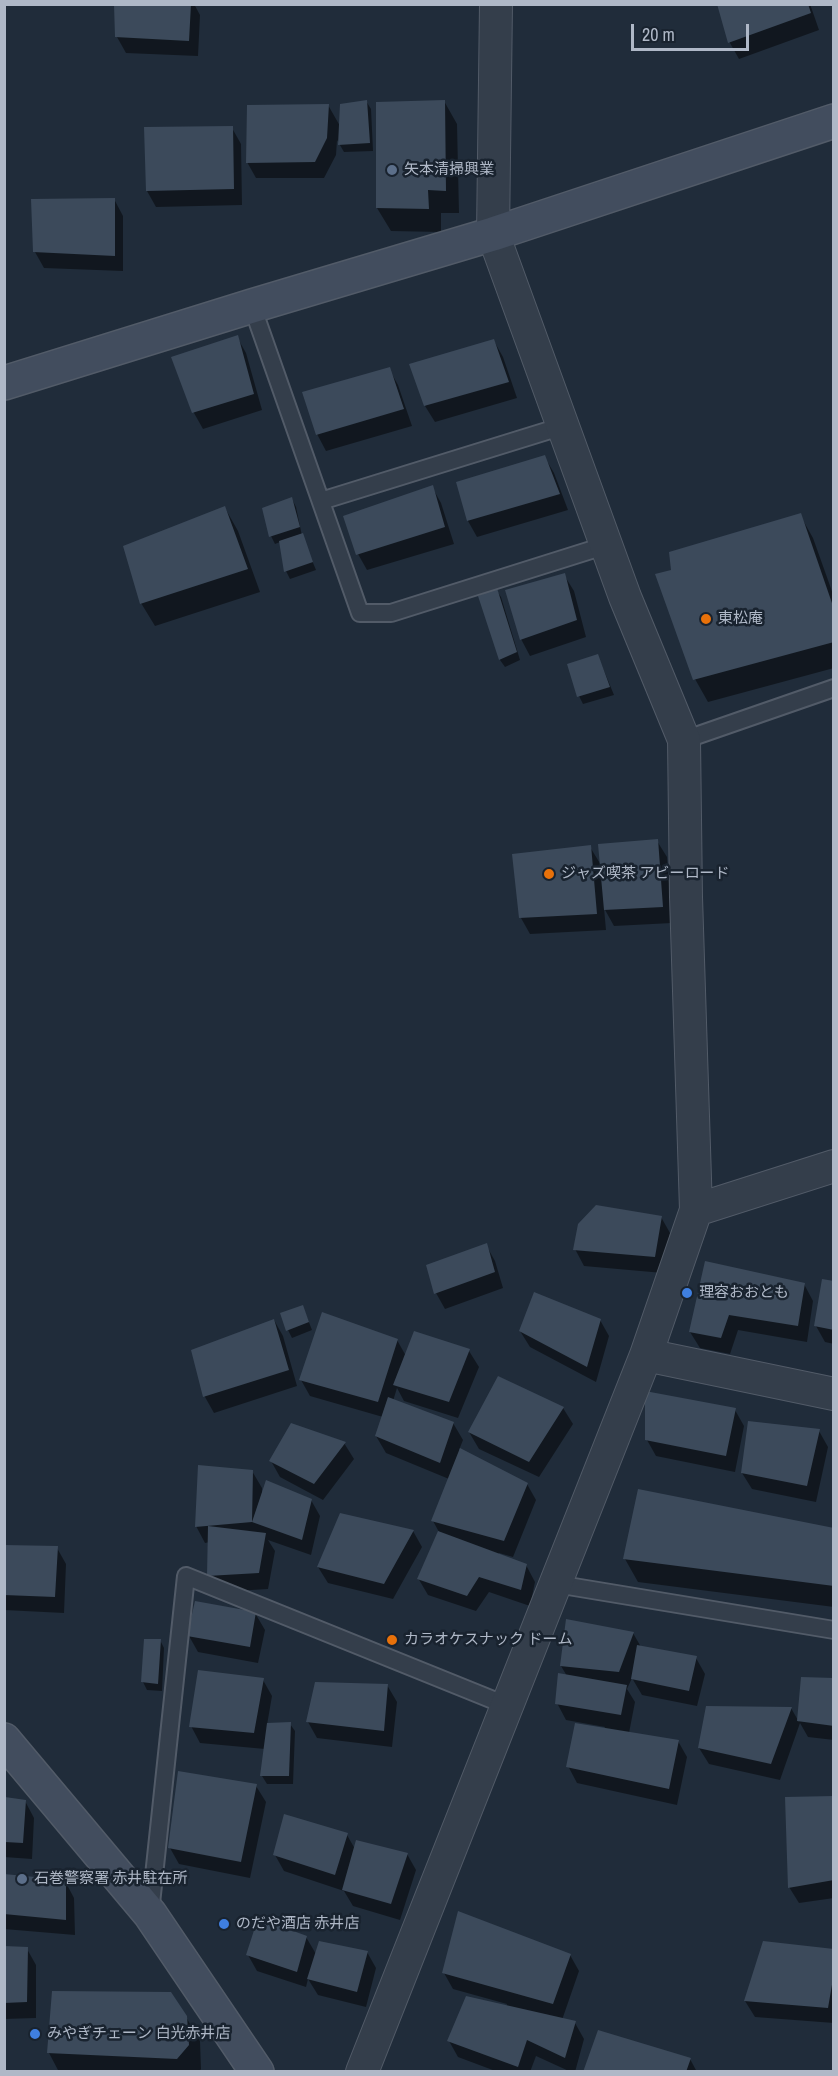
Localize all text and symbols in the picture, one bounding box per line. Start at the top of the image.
scale bar [634,12,752,50]
text: 20 m [642,22,675,47]
place label: 矢本清掃興業 [404,161,494,179]
marker: 矢本清掃興業 [385,163,399,177]
place label: 東松庵 [718,610,763,628]
marker: 東松庵 [699,612,713,626]
place label: ジャズ喫茶 アビーロード [561,865,729,883]
marker: ジャズ喫茶 アビーロード [542,867,556,881]
place label: 理容おおとも [699,1284,789,1302]
marker: 理容おおとも [680,1286,694,1300]
place label: カラオケスナック ドーム [404,1631,572,1649]
marker: カラオケスナック ドーム [385,1633,399,1647]
place label: 石巻警察署 赤井駐在所 [34,1870,187,1888]
marker: 石巻警察署 赤井駐在所 [15,1872,29,1886]
place label: のだや酒店 赤井店 [236,1915,359,1933]
marker: のだや酒店 赤井店 [217,1917,231,1931]
place label: みやぎチェーン 白光赤井店 [47,2025,230,2043]
marker: みやぎチェーン 白光赤井店 [28,2027,42,2041]

